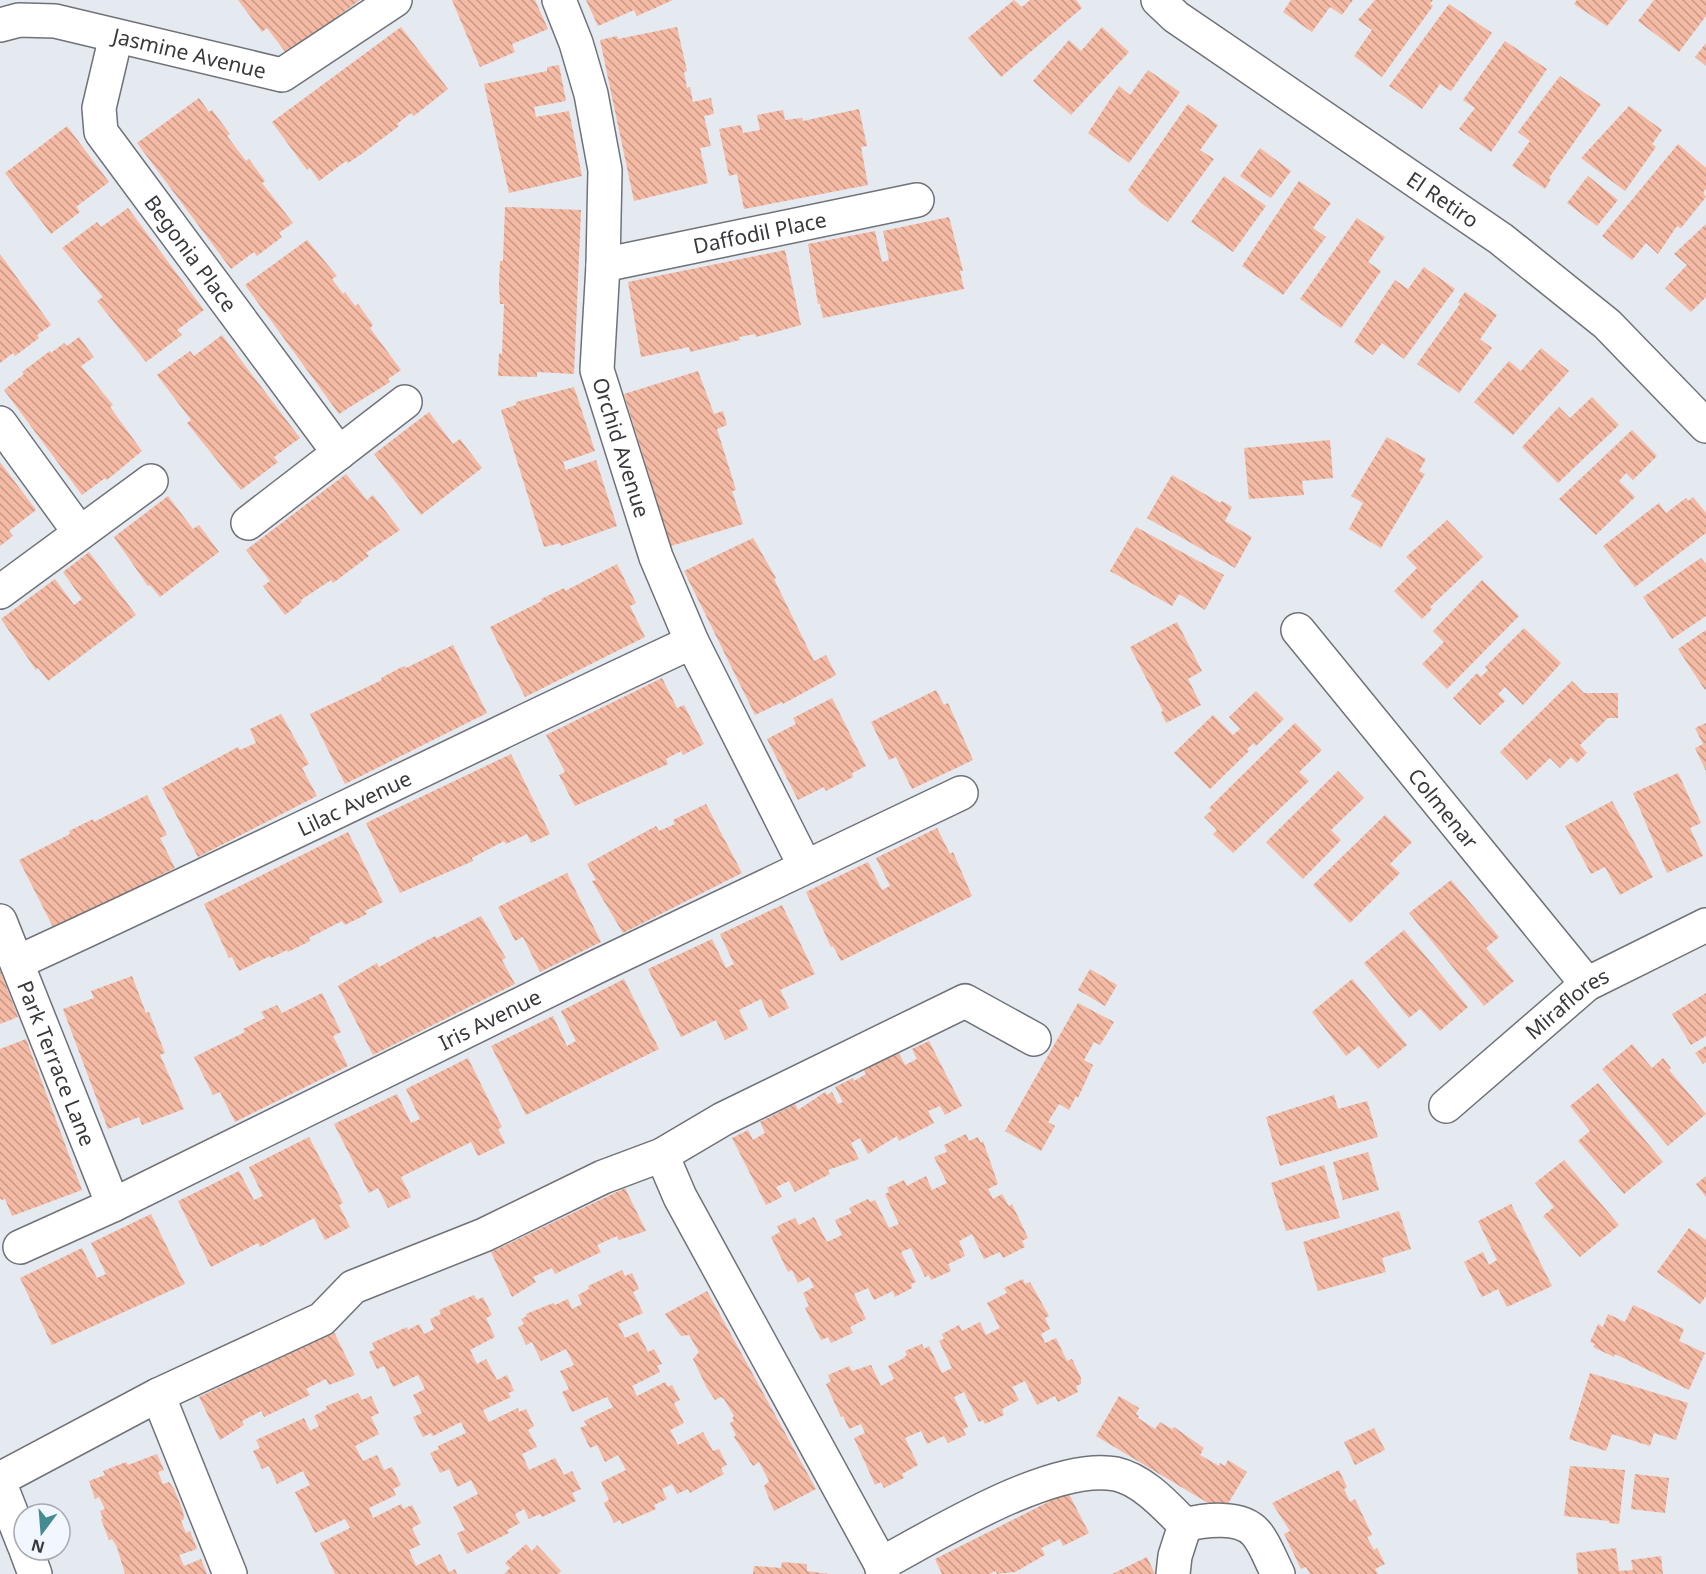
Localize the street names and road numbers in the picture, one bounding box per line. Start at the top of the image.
street label: Jasmine Avenue [108,21,269,85]
street label: El Retiro [1401,165,1484,234]
street label: Begonia Place [138,189,243,317]
street label: Daffodil Place [691,205,829,260]
street label: Orchid Avenue [586,374,657,521]
street label: Colmenar [1402,762,1485,855]
street label: Lilac Avenue [293,764,416,842]
street label: Miraflores [1519,961,1613,1045]
street label: Park Terrace Lane [11,976,102,1150]
street label: Iris Avenue [434,982,545,1056]

